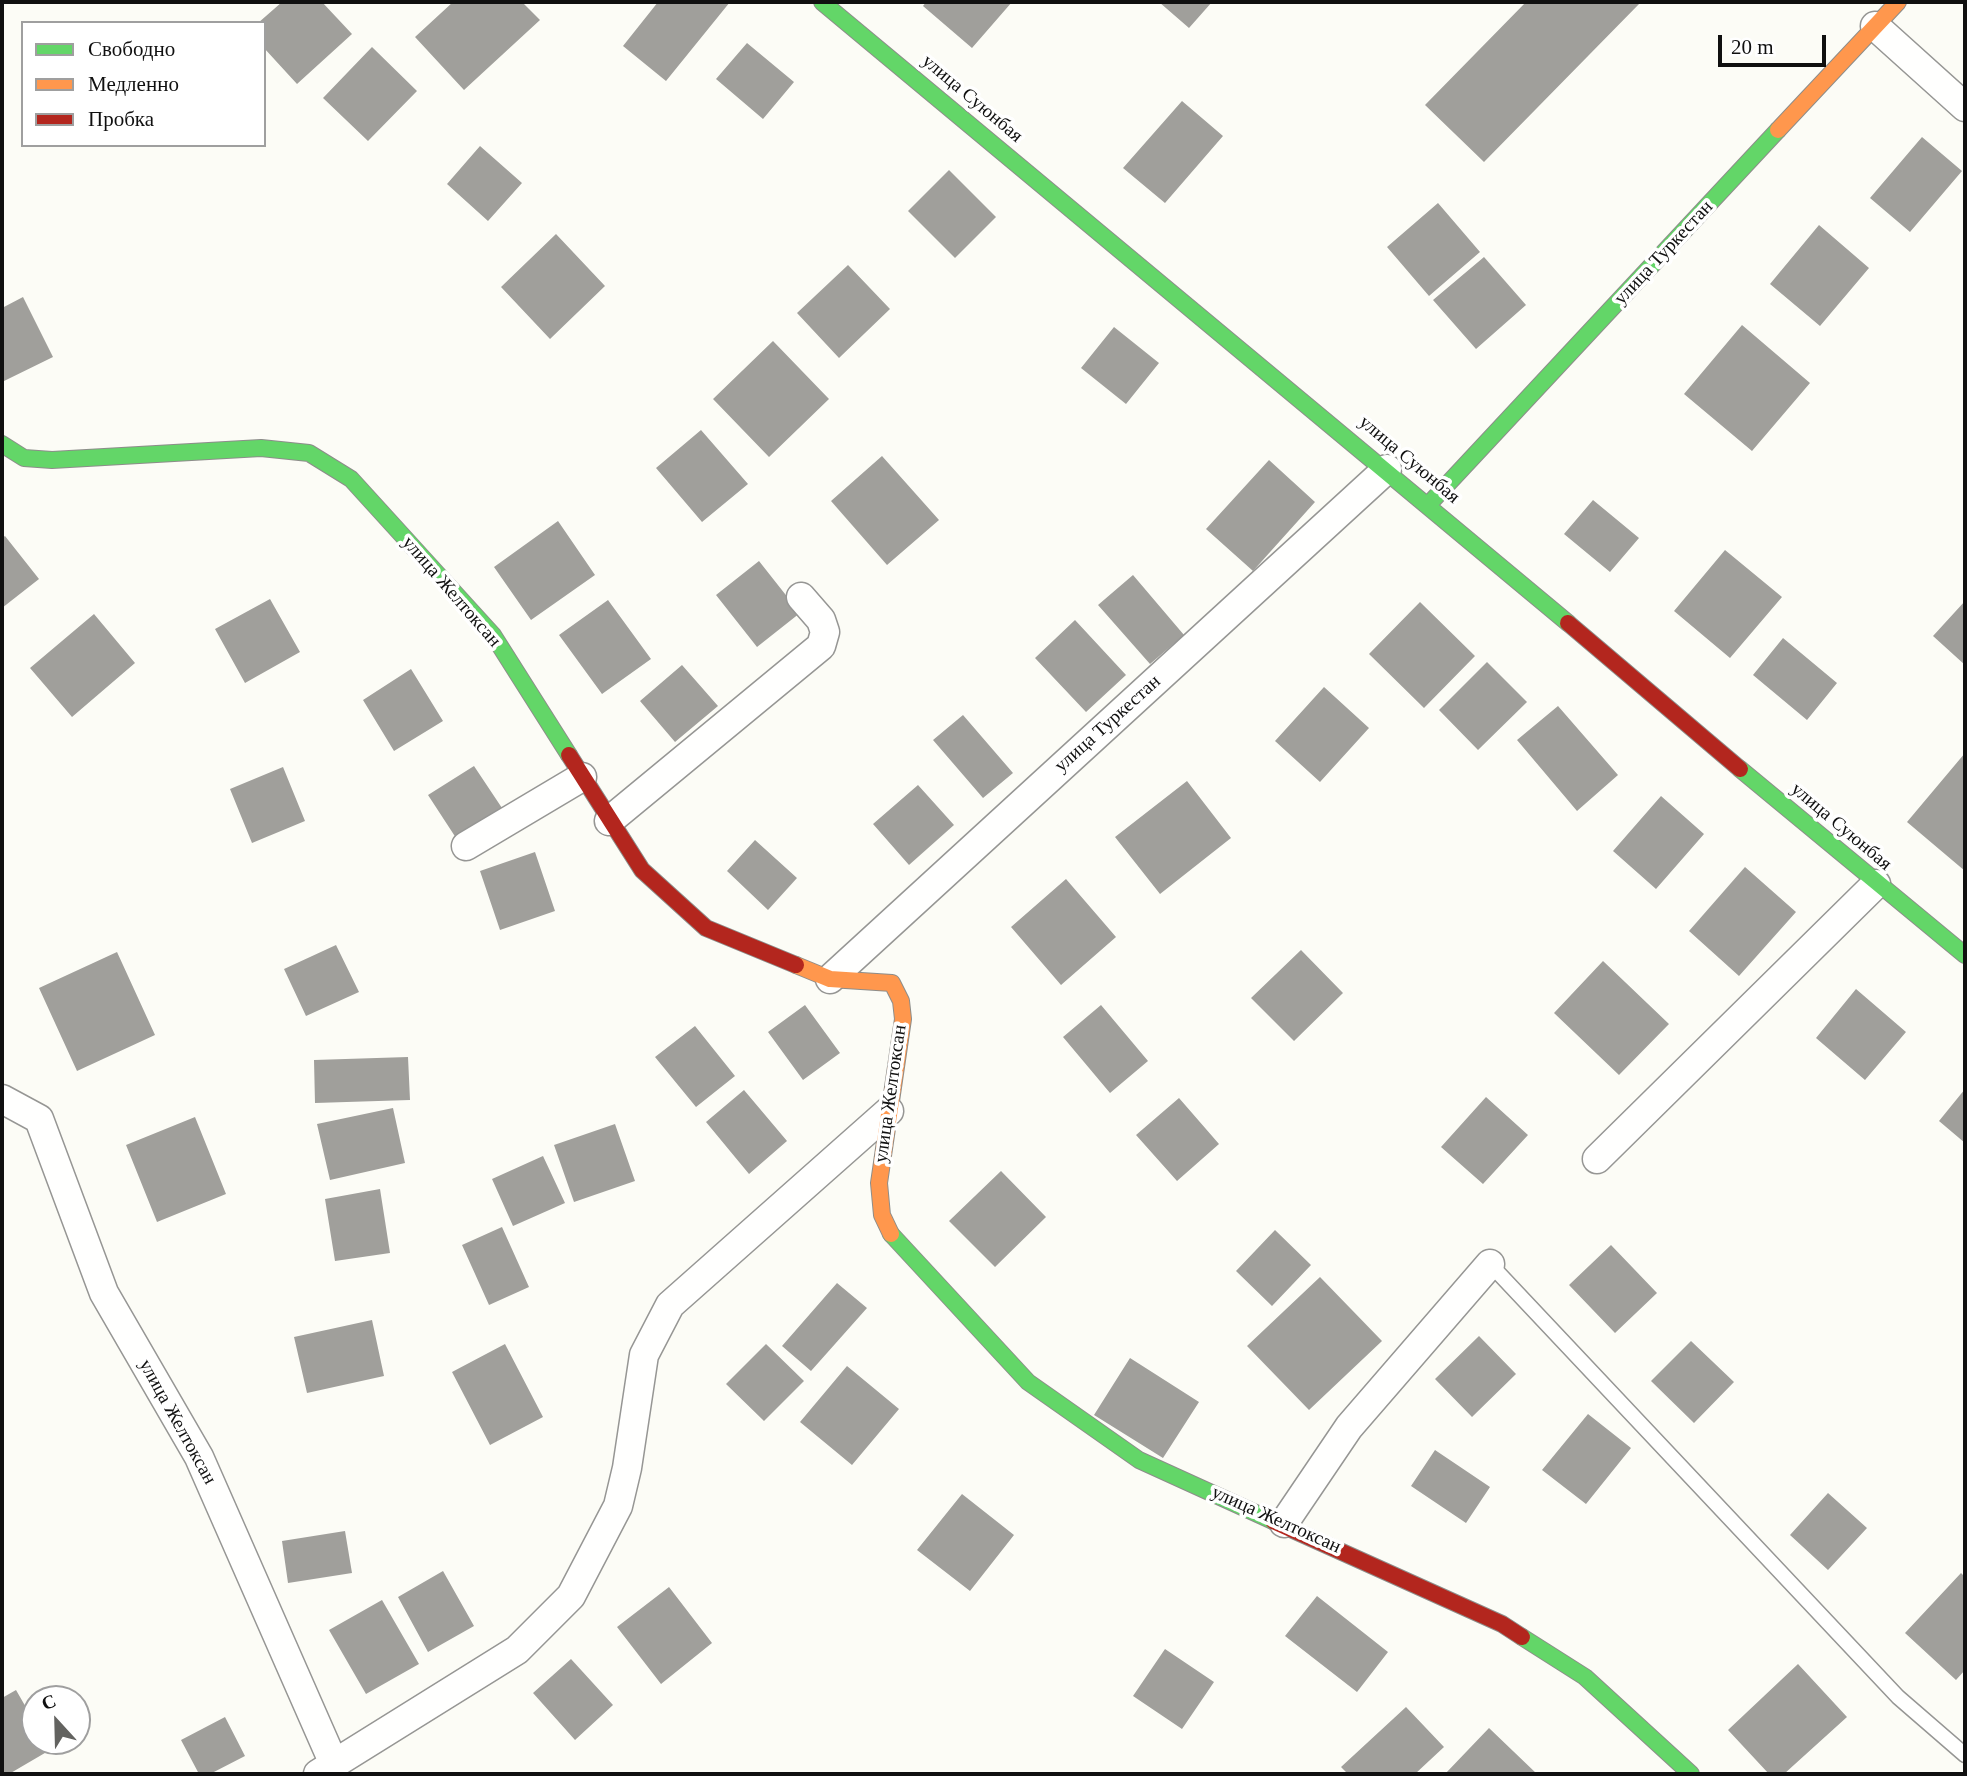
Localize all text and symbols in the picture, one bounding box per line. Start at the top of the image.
legend [21,21,266,147]
scale bar [1722,21,1830,65]
text: 20 m [1731,35,1774,59]
text: Свободно [88,37,175,61]
street label: улица Суюнбая [917,50,1027,148]
text: Медленно [88,72,179,96]
text: Пробка [88,107,154,131]
street label: улица Туркестан [1610,196,1718,310]
street label: улица Суюнбая [1354,411,1464,509]
street label: улица Желтоксан [397,532,505,652]
street label: улица Туркестан [1050,671,1166,777]
street label: улица Суюнбая [1786,778,1896,876]
street label: улица Желтоксан [870,1023,912,1165]
street label: улица Желтоксан [133,1356,221,1488]
street label: улица Желтоксан [1208,1481,1344,1559]
north arrow [21,1685,91,1755]
text: С [38,1690,59,1714]

